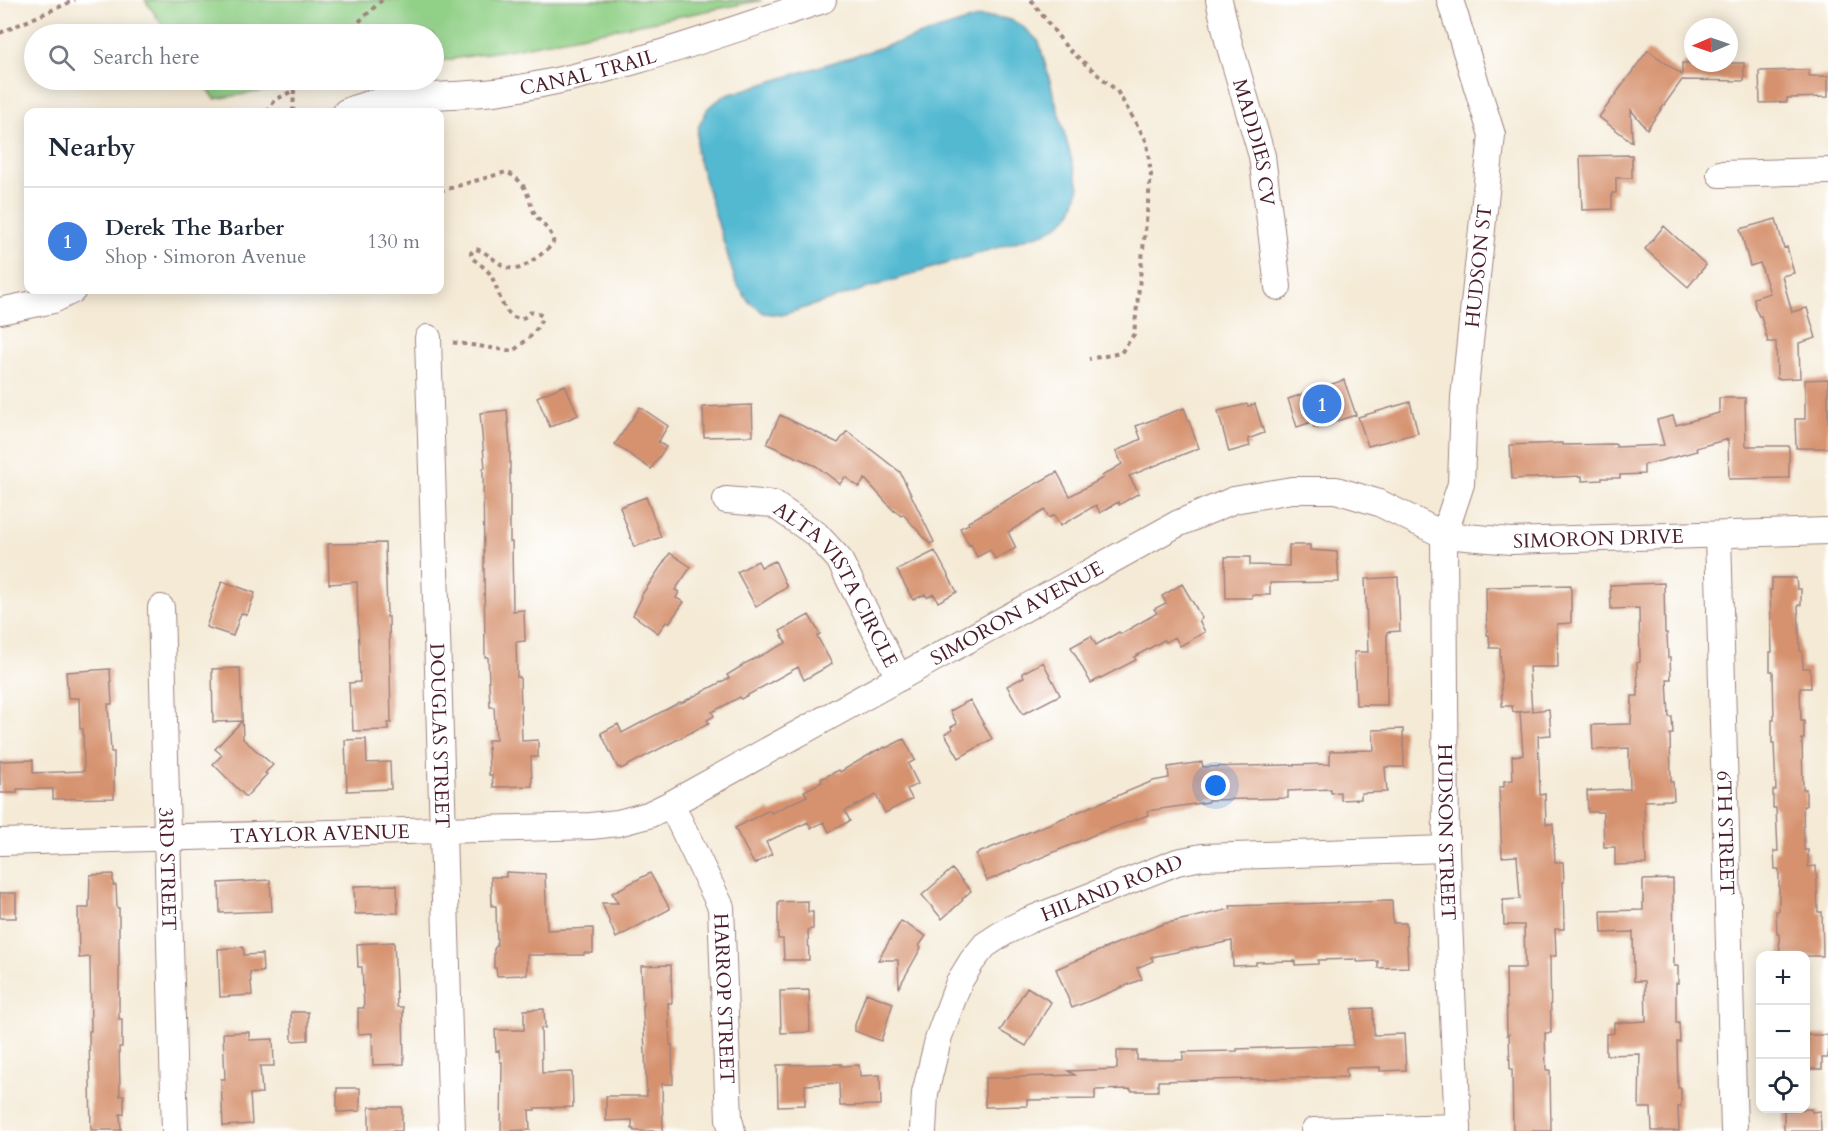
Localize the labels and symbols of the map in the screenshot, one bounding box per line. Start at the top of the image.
north arrow [1684,18,1738,72]
street label: CANAL TRAIL [517,42,660,102]
street label: MADDIES CV [1226,76,1281,208]
street label: HUDSON ST [1459,203,1498,329]
pin: 1 [1302,382,1342,426]
street label: ALTA VISTA CIRCLE [768,495,904,672]
street label: SIMORON DRIVE [1513,523,1684,555]
street label: SIMORON AVENUE [926,554,1108,672]
street label: DOUGLAS STREET [423,643,456,829]
street label: HUDSON STREET [1431,744,1462,922]
street label: 6TH STREET [1710,770,1741,896]
your location [1201,771,1230,800]
street label: 3RD STREET [152,807,183,931]
street label: TAYLOR AVENUE [230,818,410,850]
street label: HILAND ROAD [1037,848,1187,928]
street label: HARROP STREET [707,912,741,1085]

